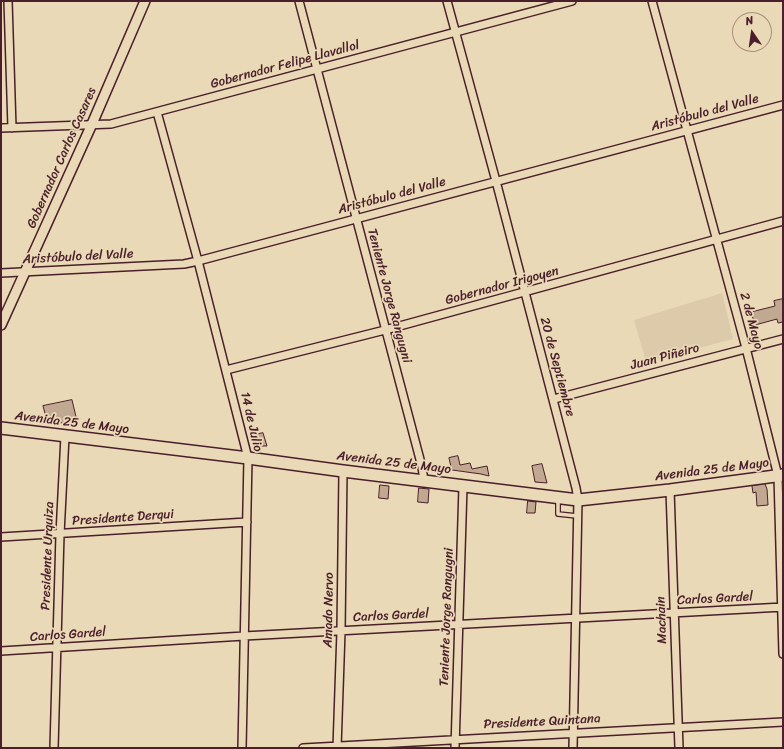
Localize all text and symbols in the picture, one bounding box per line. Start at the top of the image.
text: N [744,11,755,31]
north arrow [732,12,772,52]
street label: Gobernador Felipe Llavallol [209,38,361,92]
street label: Gobernador Carlos Casares [24,85,100,231]
street label: Aristóbulo del Valle [649,91,761,135]
street label: Aristóbulo del Valle [336,174,448,218]
street label: Teniente Jorge Rangugni [364,227,414,365]
street label: Aristóbulo del Valle [22,246,134,268]
street label: Gobernador Irigoyen [444,263,560,309]
street label: 2 de Mayo [736,291,766,351]
street label: 20 de Septiembre [536,316,578,418]
street label: Juan Piñeiro [629,340,701,374]
street label: 14 de Julio [237,391,265,453]
street label: Avenida 25 de Mayo [14,408,130,438]
street label: Avenida 25 de Mayo [336,448,452,478]
street label: Avenida 25 de Mayo [654,455,770,485]
street label: Presidente Urquiza [38,501,58,611]
street label: Presidente Derqui [72,507,174,529]
street label: Teniente Jorge Rangugni [437,547,457,687]
street label: Amado Nervo [321,572,337,648]
street label: Carlos Gardel [677,589,753,609]
street label: Machain [653,596,671,644]
street label: Carlos Gardel [353,606,429,626]
street label: Carlos Gardel [29,625,107,645]
street label: Presidente Quintana [483,711,601,733]

